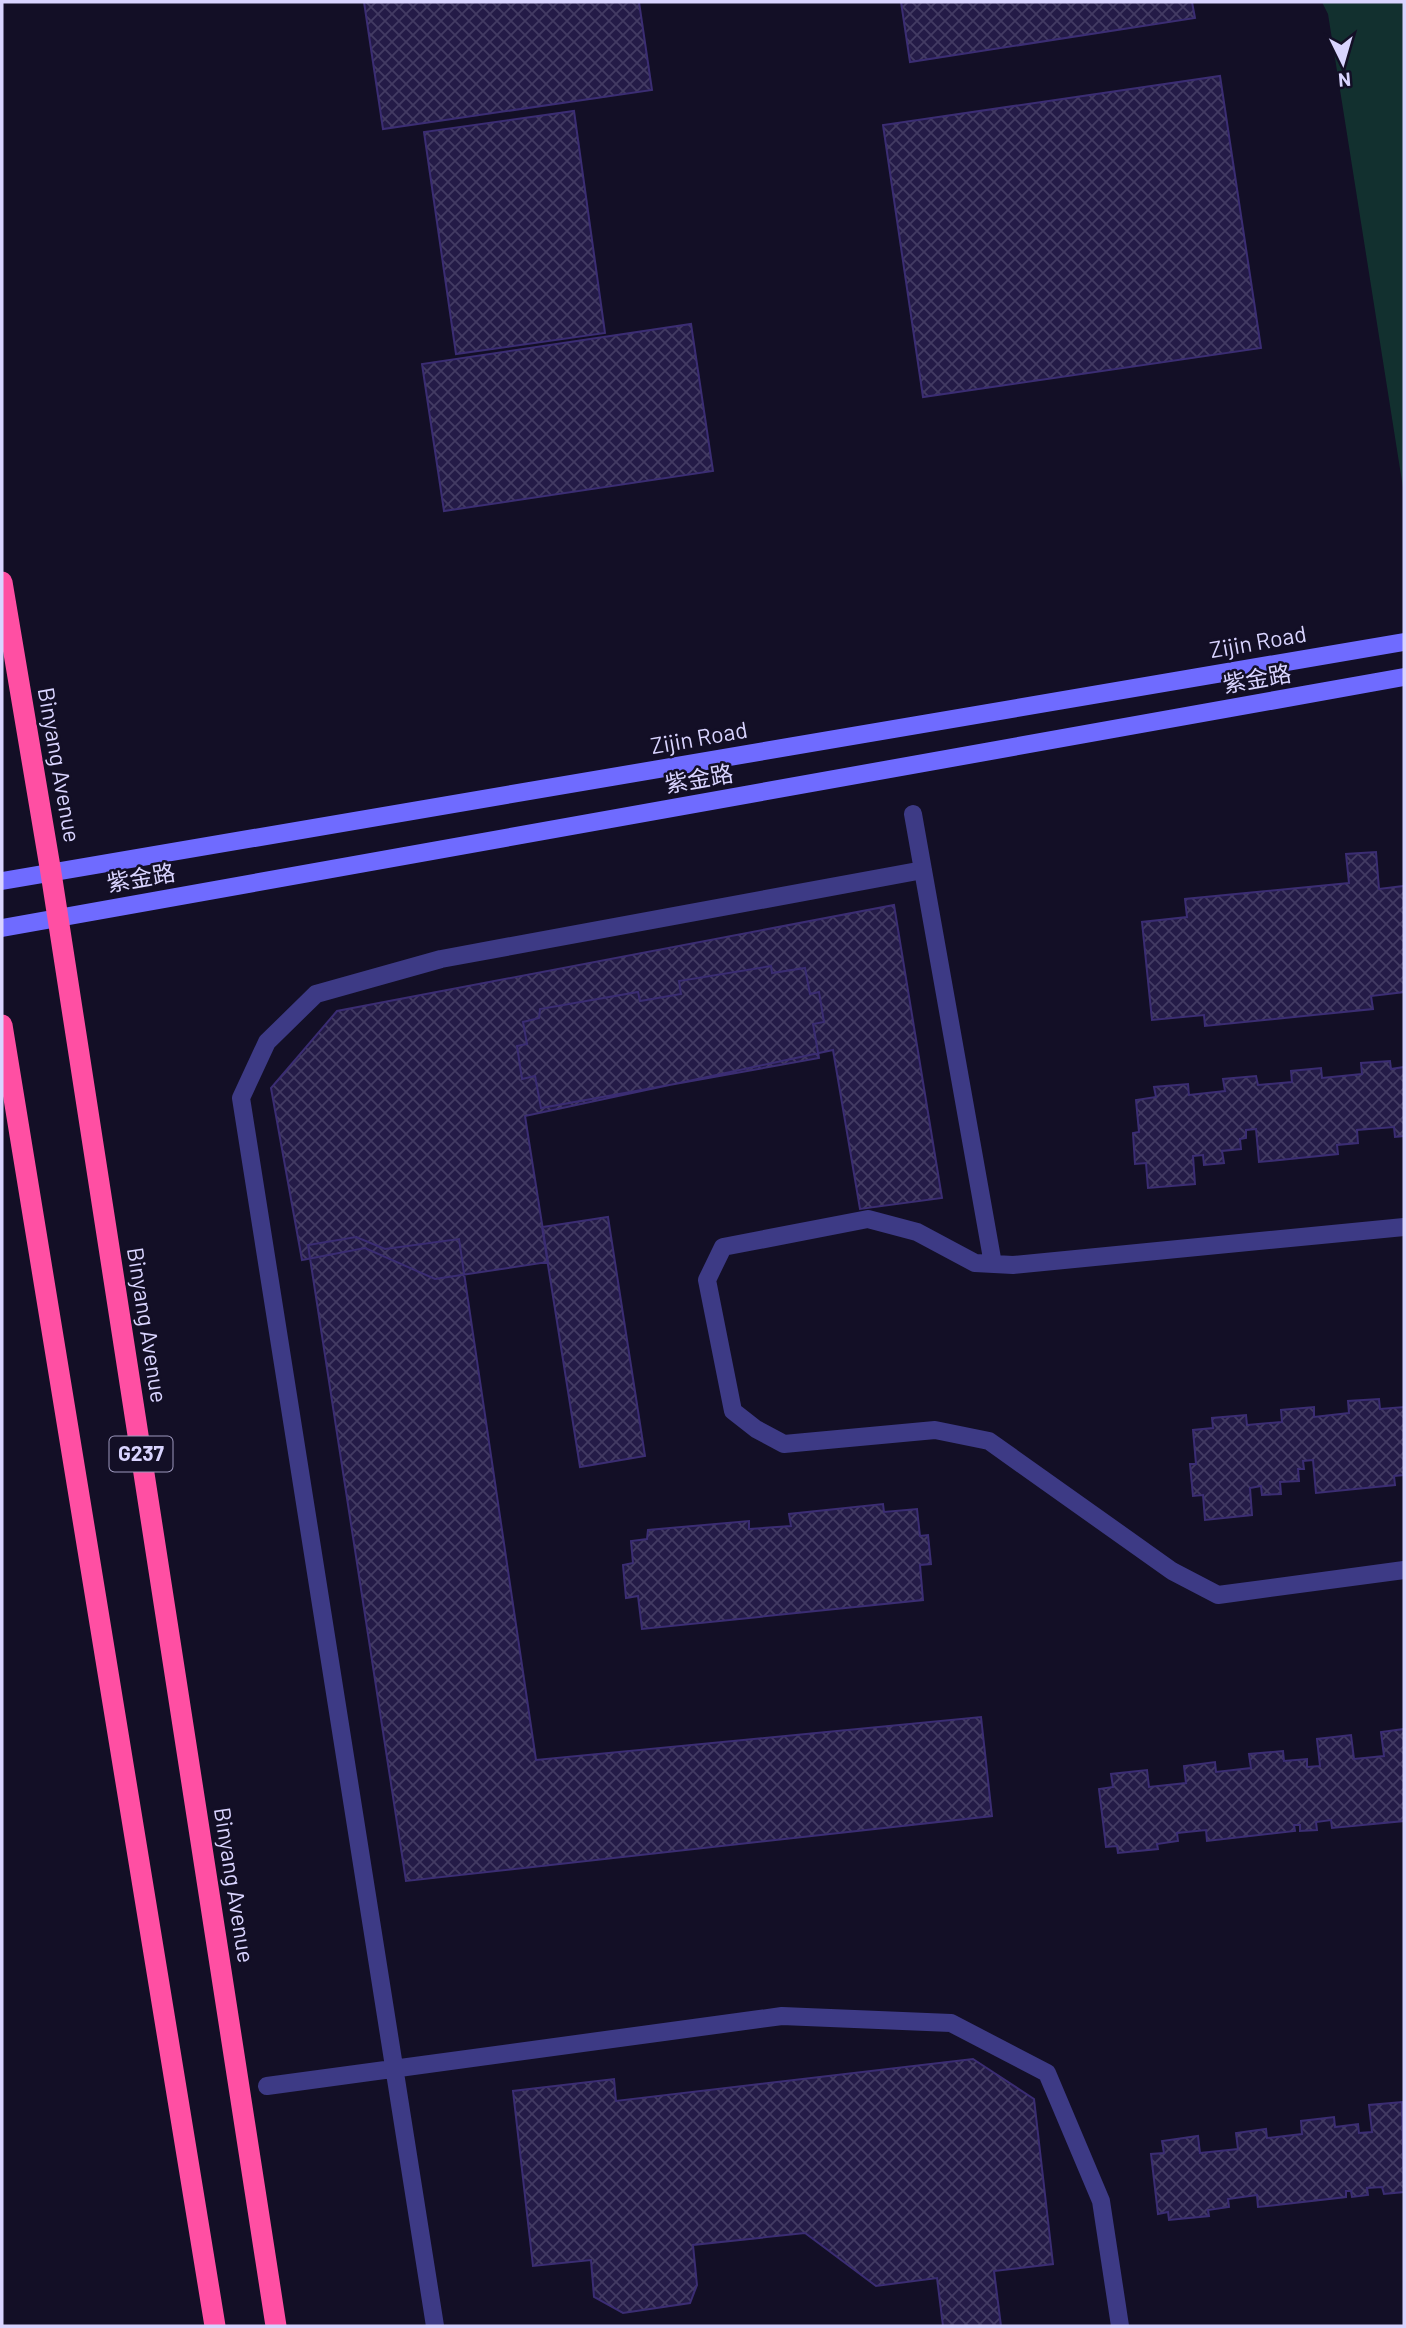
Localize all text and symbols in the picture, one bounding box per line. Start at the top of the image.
north arrow [1308,28,1378,98]
text: N [1337,68,1352,92]
street label: Zijin Road [1207,619,1308,663]
street label: 紫金路 [1220,658,1293,698]
street label: Binyang Avenue [33,685,87,845]
street label: Zijin Road [648,715,749,759]
street label: 紫金路 [662,758,735,798]
street label: 紫金路 [104,857,177,897]
street label: Binyang Avenue [122,1245,174,1405]
road number: G237 [110,1436,172,1472]
street label: Binyang Avenue [209,1805,261,1965]

